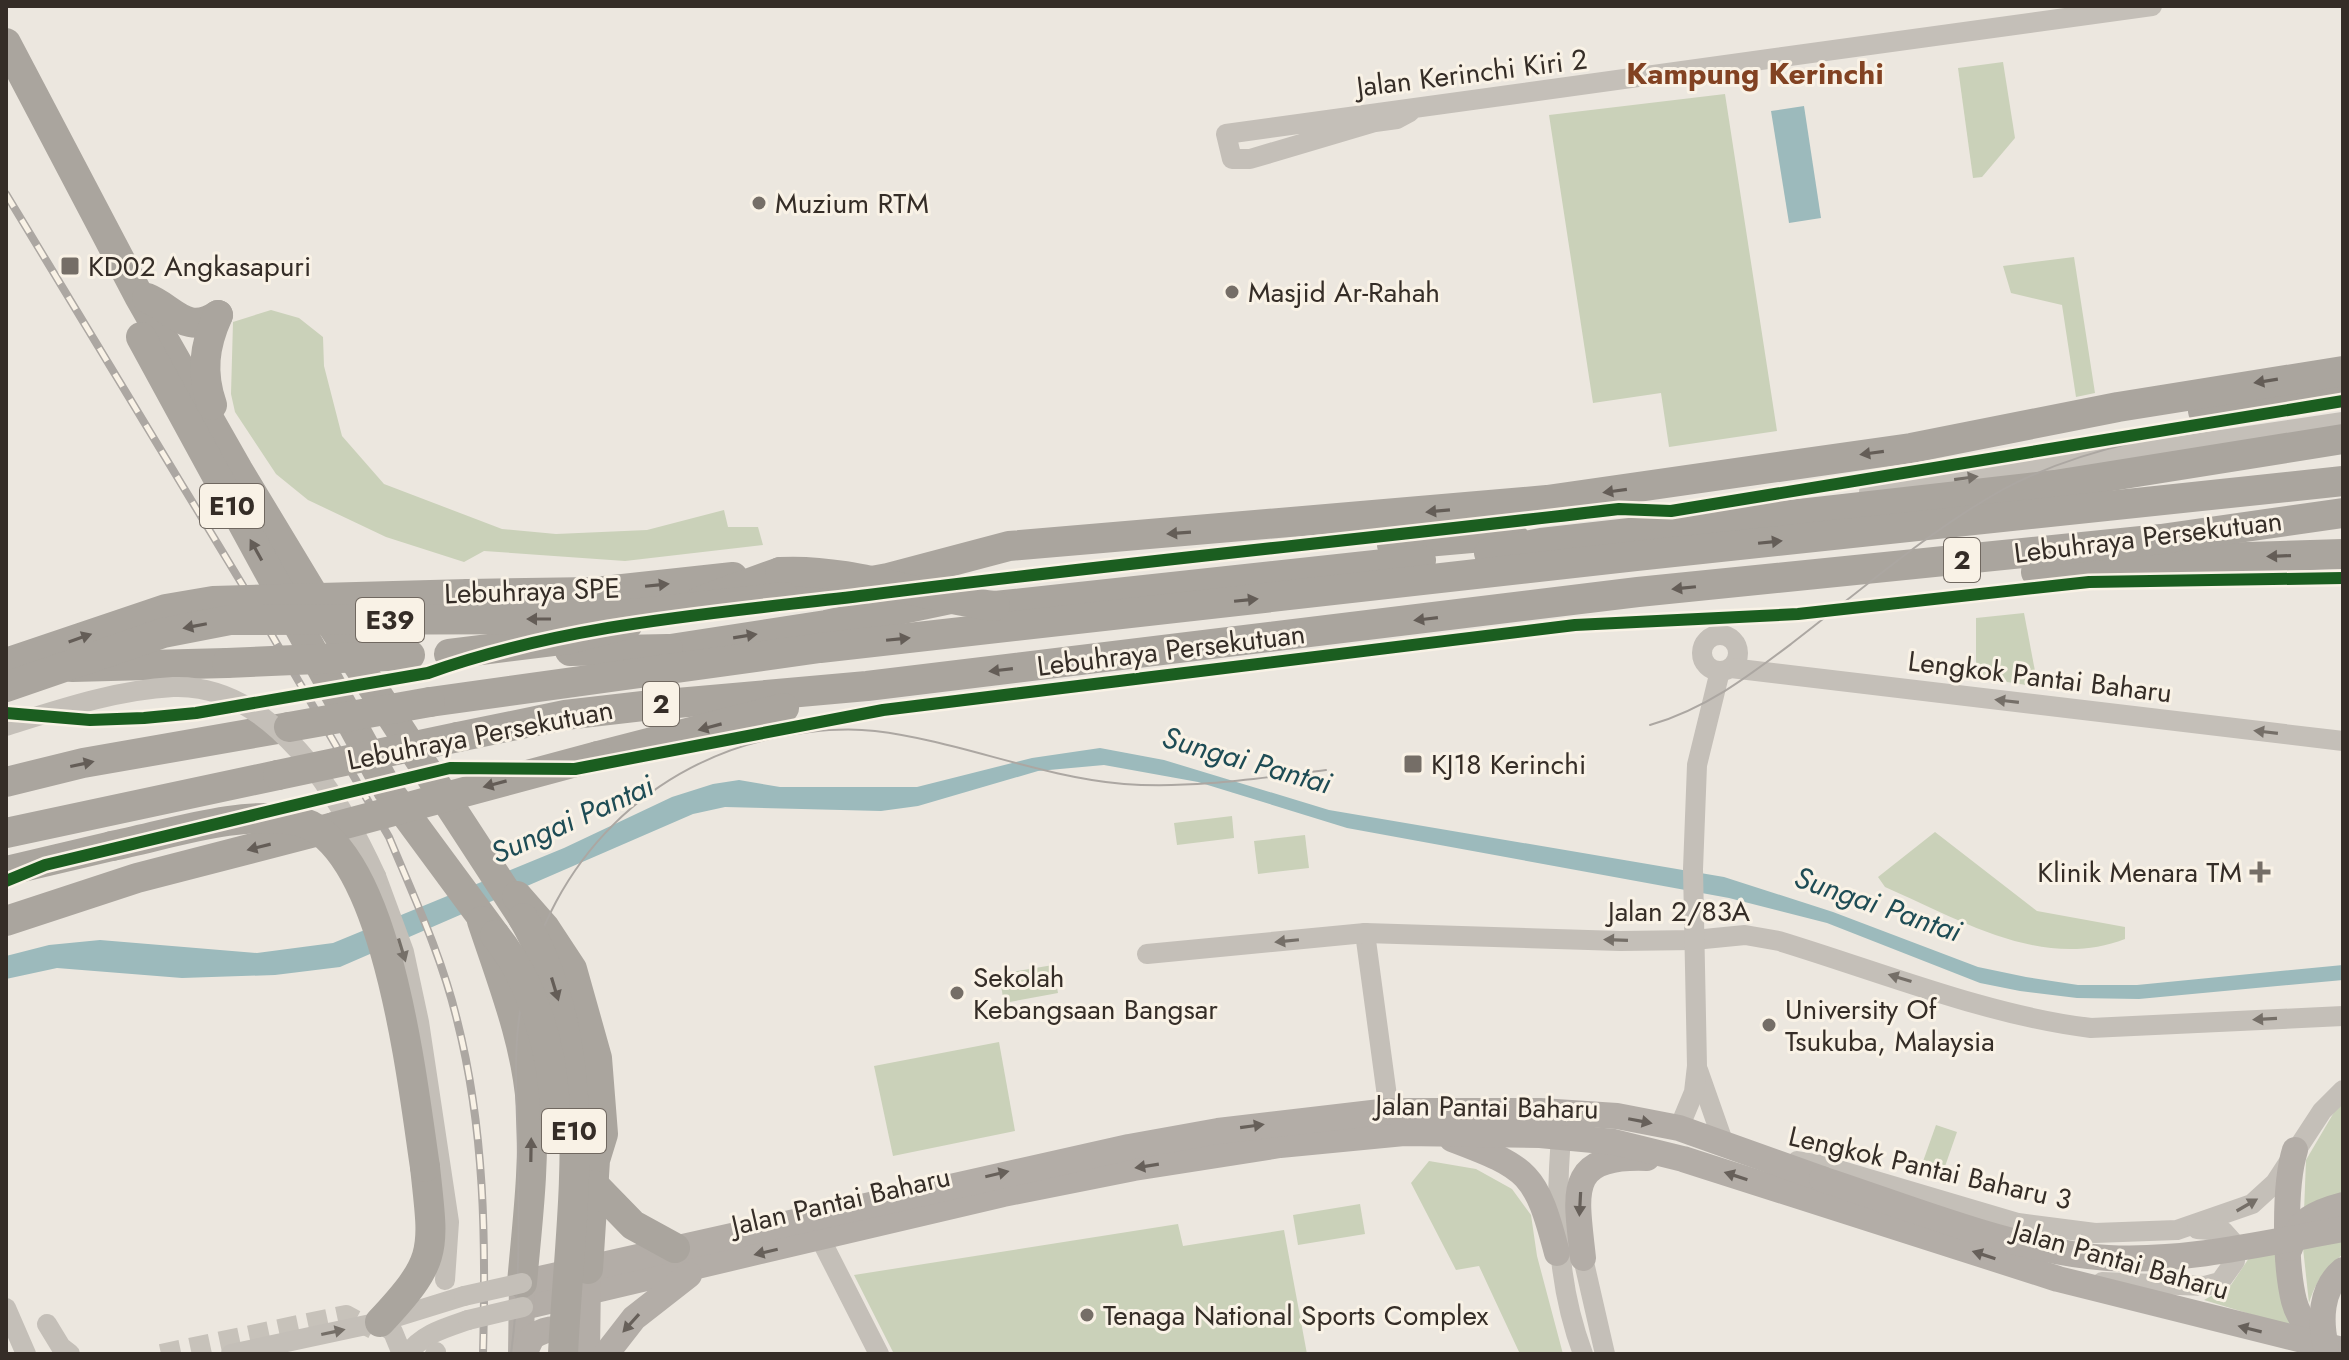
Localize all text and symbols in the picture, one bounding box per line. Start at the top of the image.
street label: Jalan Kerinchi Kiri 2 [1350,38,1590,108]
district label: Kampung Kerinchi [1626,52,1884,95]
place label: Muzium RTM [775,183,929,224]
marker: Muzium RTM [750,194,768,212]
place label: KD02 Angkasapuri [88,246,311,287]
marker: KD02 Angkasapuri [59,255,81,277]
place label: Masjid Ar-Rahah [1248,272,1440,313]
marker: Masjid Ar-Rahah [1223,283,1241,301]
one-way arrow [2253,375,2278,388]
one-way arrow [1860,448,1885,460]
one-way arrow [1954,471,1979,484]
road number: E10 [200,484,264,528]
one-way arrow [1602,485,1627,498]
street label: Lebuhraya Persekutuan [2011,500,2285,574]
one-way arrow [1425,505,1450,518]
one-way arrow [1166,527,1191,540]
one-way arrow [1758,536,1783,549]
one-way arrow [249,538,263,561]
road number: 2 [1944,538,1980,582]
one-way arrow [2266,549,2291,562]
street label: Lebuhraya SPE [444,567,620,615]
one-way arrow [645,579,670,592]
one-way arrow [1671,581,1696,594]
one-way arrow [1233,593,1258,606]
road number: E39 [356,598,424,642]
one-way arrow [526,613,551,625]
street label: Lebuhraya Persekutuan [1034,613,1308,687]
one-way arrow [1413,613,1438,626]
one-way arrow [183,621,208,633]
one-way arrow [733,630,758,642]
one-way arrow [68,631,92,643]
one-way arrow [886,633,911,646]
street label: Lengkok Pantai Baharu [1906,640,2174,714]
one-way arrow [988,664,1013,677]
road number: 2 [643,682,679,726]
street label: Lebuhraya Persekutuan [344,689,616,781]
one-way arrow [1995,694,2020,707]
water label: Sungai Pantai [1157,715,1337,805]
one-way arrow [698,721,723,733]
one-way arrow [2253,725,2278,738]
place label: KJ18 Kerinchi [1431,744,1586,785]
marker: KJ18 Kerinchi [1402,753,1424,775]
one-way arrow [70,757,95,770]
water label: Sungai Pantai [484,764,661,874]
one-way arrow [483,778,507,791]
one-way arrow [246,841,271,853]
place label: Klinik Menara TM [2037,852,2242,893]
water label: Sungai Pantai [1789,855,1968,953]
marker: Klinik Menara TM [2249,861,2271,883]
street label: Jalan 2/83A [1604,891,1751,932]
one-way arrow [1274,934,1299,947]
one-way arrow [1603,934,1628,946]
one-way arrow [396,938,409,962]
place label: Sekolah Kebangsaan Bangsar [973,957,1218,1030]
one-way arrow [1888,971,1912,984]
one-way arrow [549,977,562,1001]
marker: Sekolah Kebangsaan Bangsar [948,984,966,1002]
place label: University Of Tsukuba, Malaysia [1785,989,1995,1062]
one-way arrow [2252,1013,2277,1026]
marker: University Of Tsukuba, Malaysia [1760,1016,1778,1034]
street label: Jalan Pantai Baharu [1371,1084,1599,1129]
road number: E10 [542,1109,606,1153]
one-way arrow [1628,1115,1653,1127]
street label: Lengkok Pantai Baharu 3 [1784,1115,2076,1221]
one-way arrow [1240,1119,1265,1132]
one-way arrow [525,1137,538,1162]
street label: Jalan Pantai Baharu [724,1156,954,1247]
one-way arrow [1135,1160,1160,1173]
one-way arrow [984,1168,1009,1180]
one-way arrow [1724,1170,1748,1182]
one-way arrow [1573,1192,1586,1217]
one-way arrow [2236,1198,2258,1212]
street label: Jalan Pantai Baharu [2004,1208,2234,1310]
one-way arrow [754,1246,779,1259]
one-way arrow [1972,1248,1996,1261]
place label: Tenaga National Sports Complex [1103,1295,1488,1336]
marker: Tenaga National Sports Complex [1078,1306,1096,1324]
one-way arrow [622,1313,640,1332]
one-way arrow [2238,1322,2263,1334]
one-way arrow [320,1325,345,1338]

